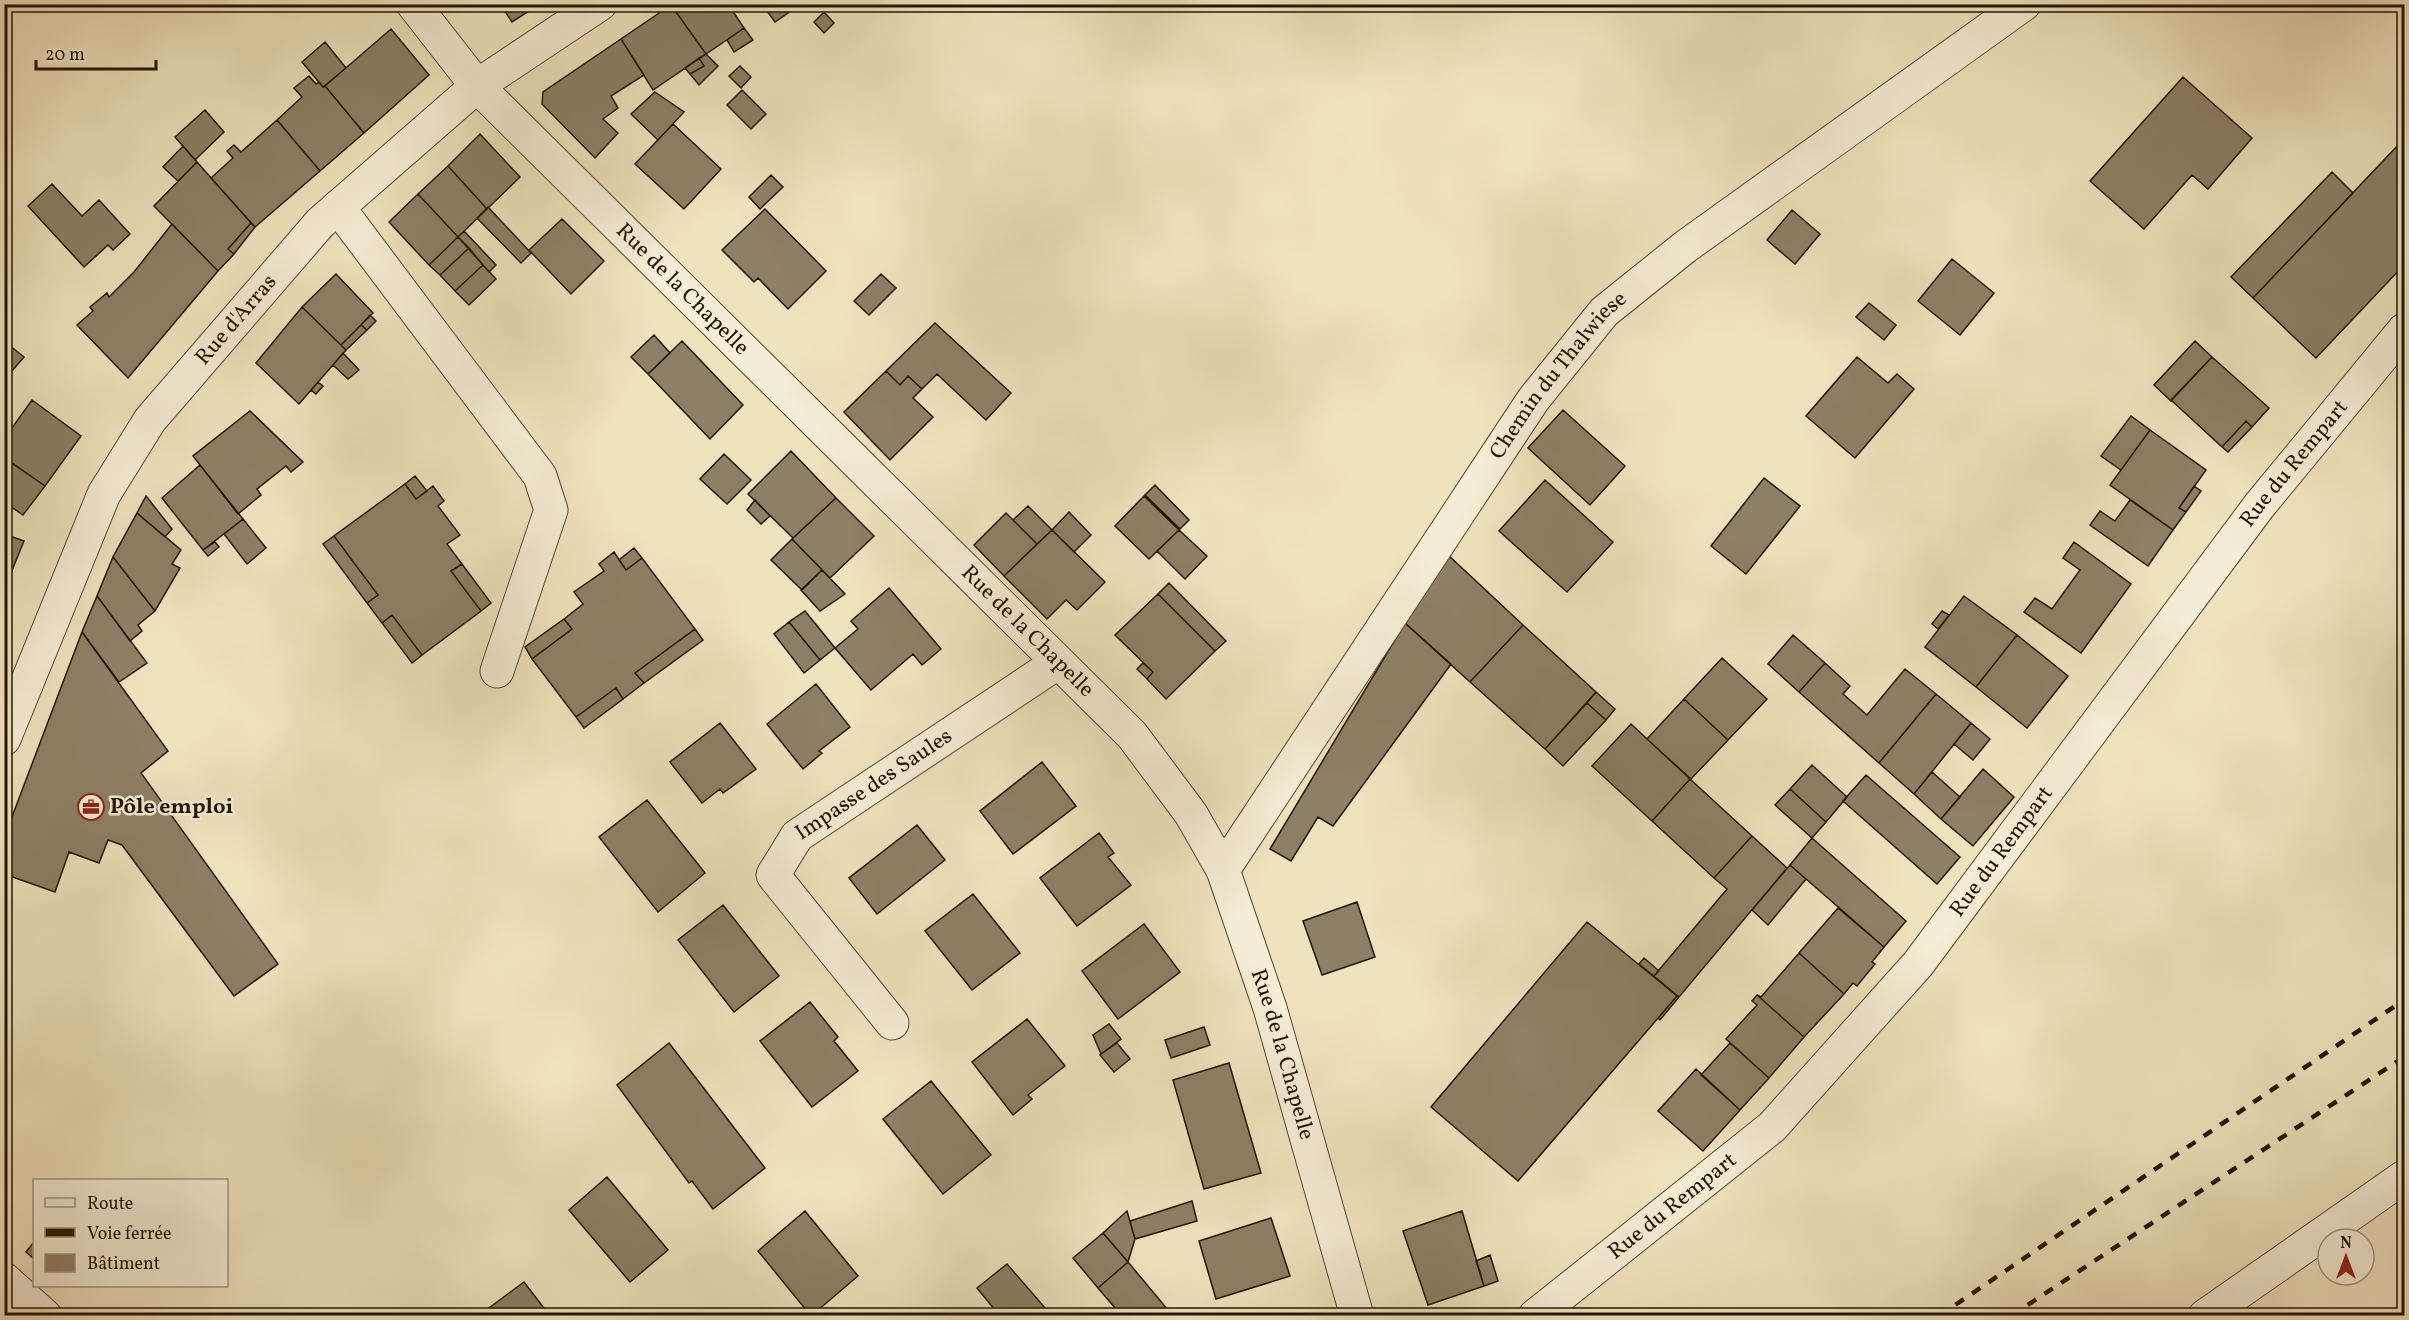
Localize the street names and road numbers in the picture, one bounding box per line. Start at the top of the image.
street label: Rue de la Chapelle [609,216,756,363]
street label: Rue d'Arras [188,268,284,372]
street label: Chemin du Thalwiese [1482,284,1634,466]
street label: Rue du Rempart [2233,393,2356,534]
street label: Rue de la Chapelle [954,558,1101,705]
street label: Impasse des Saules [789,721,959,849]
street label: Rue du Rempart [1942,779,2061,924]
street label: Rue de la Chapelle [1242,965,1322,1143]
street label: Rue du Rempart [1602,1145,1744,1267]

